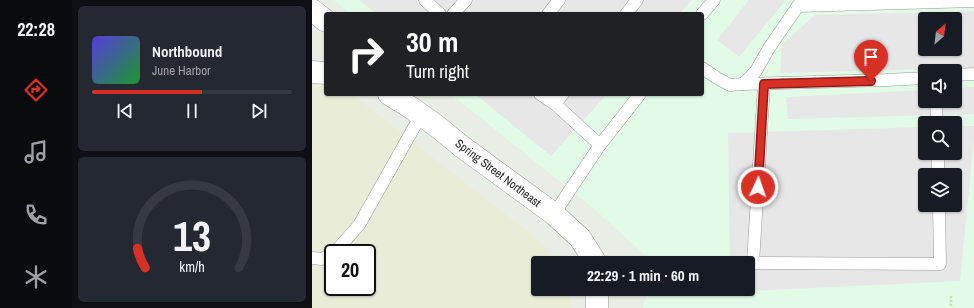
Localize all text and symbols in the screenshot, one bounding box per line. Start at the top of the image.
north arrow [918,12,962,56]
map controls [918,12,962,212]
text: 22:28 [17,17,55,42]
text: 30 m [406,23,458,61]
icon: right [340,28,392,80]
pin [854,40,888,81]
text: Northbound [152,41,222,62]
icon: arrive [860,46,882,68]
text: Turn right [406,59,469,84]
text: June Harbor [152,62,211,79]
button: sound [918,64,962,108]
icon: directions [22,76,50,104]
icon: previous [114,100,136,122]
icon: pause [181,100,203,122]
icon: next [248,100,270,122]
button: search [918,116,962,160]
street label: Spring Street Northeast [452,135,544,211]
icon: music [22,138,50,166]
position arrow [737,166,779,208]
button: layers [918,168,962,212]
icon: phone [22,201,50,229]
text: 13 [173,207,211,263]
speed limit sign: 20 [324,244,376,296]
text: km/h [179,256,205,275]
icon: climate [22,263,50,291]
text: 22:29 · 1 min · 60 m [587,265,699,286]

